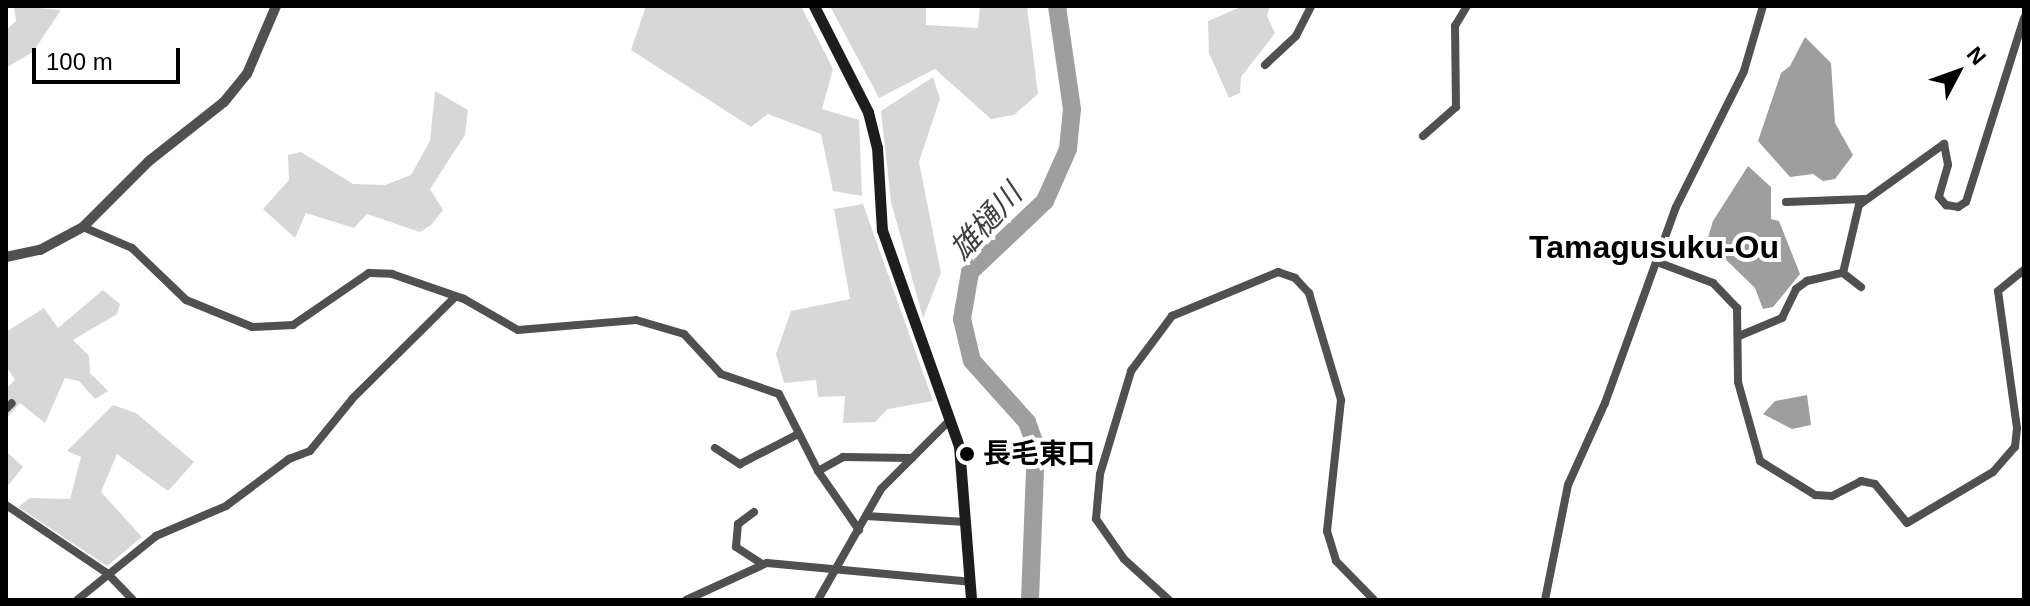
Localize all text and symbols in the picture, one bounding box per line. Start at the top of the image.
scale bar [36,32,184,82]
north arrow [1918,32,1998,112]
text: N [1962,42,1991,70]
text: 100 m [46,48,113,75]
water label: 雄樋川 [943,177,1029,267]
district label: Tamagusuku-Ou [1529,228,1779,266]
place label: 長毛東口 [983,437,1095,471]
marker: 長毛東口 [958,445,976,463]

